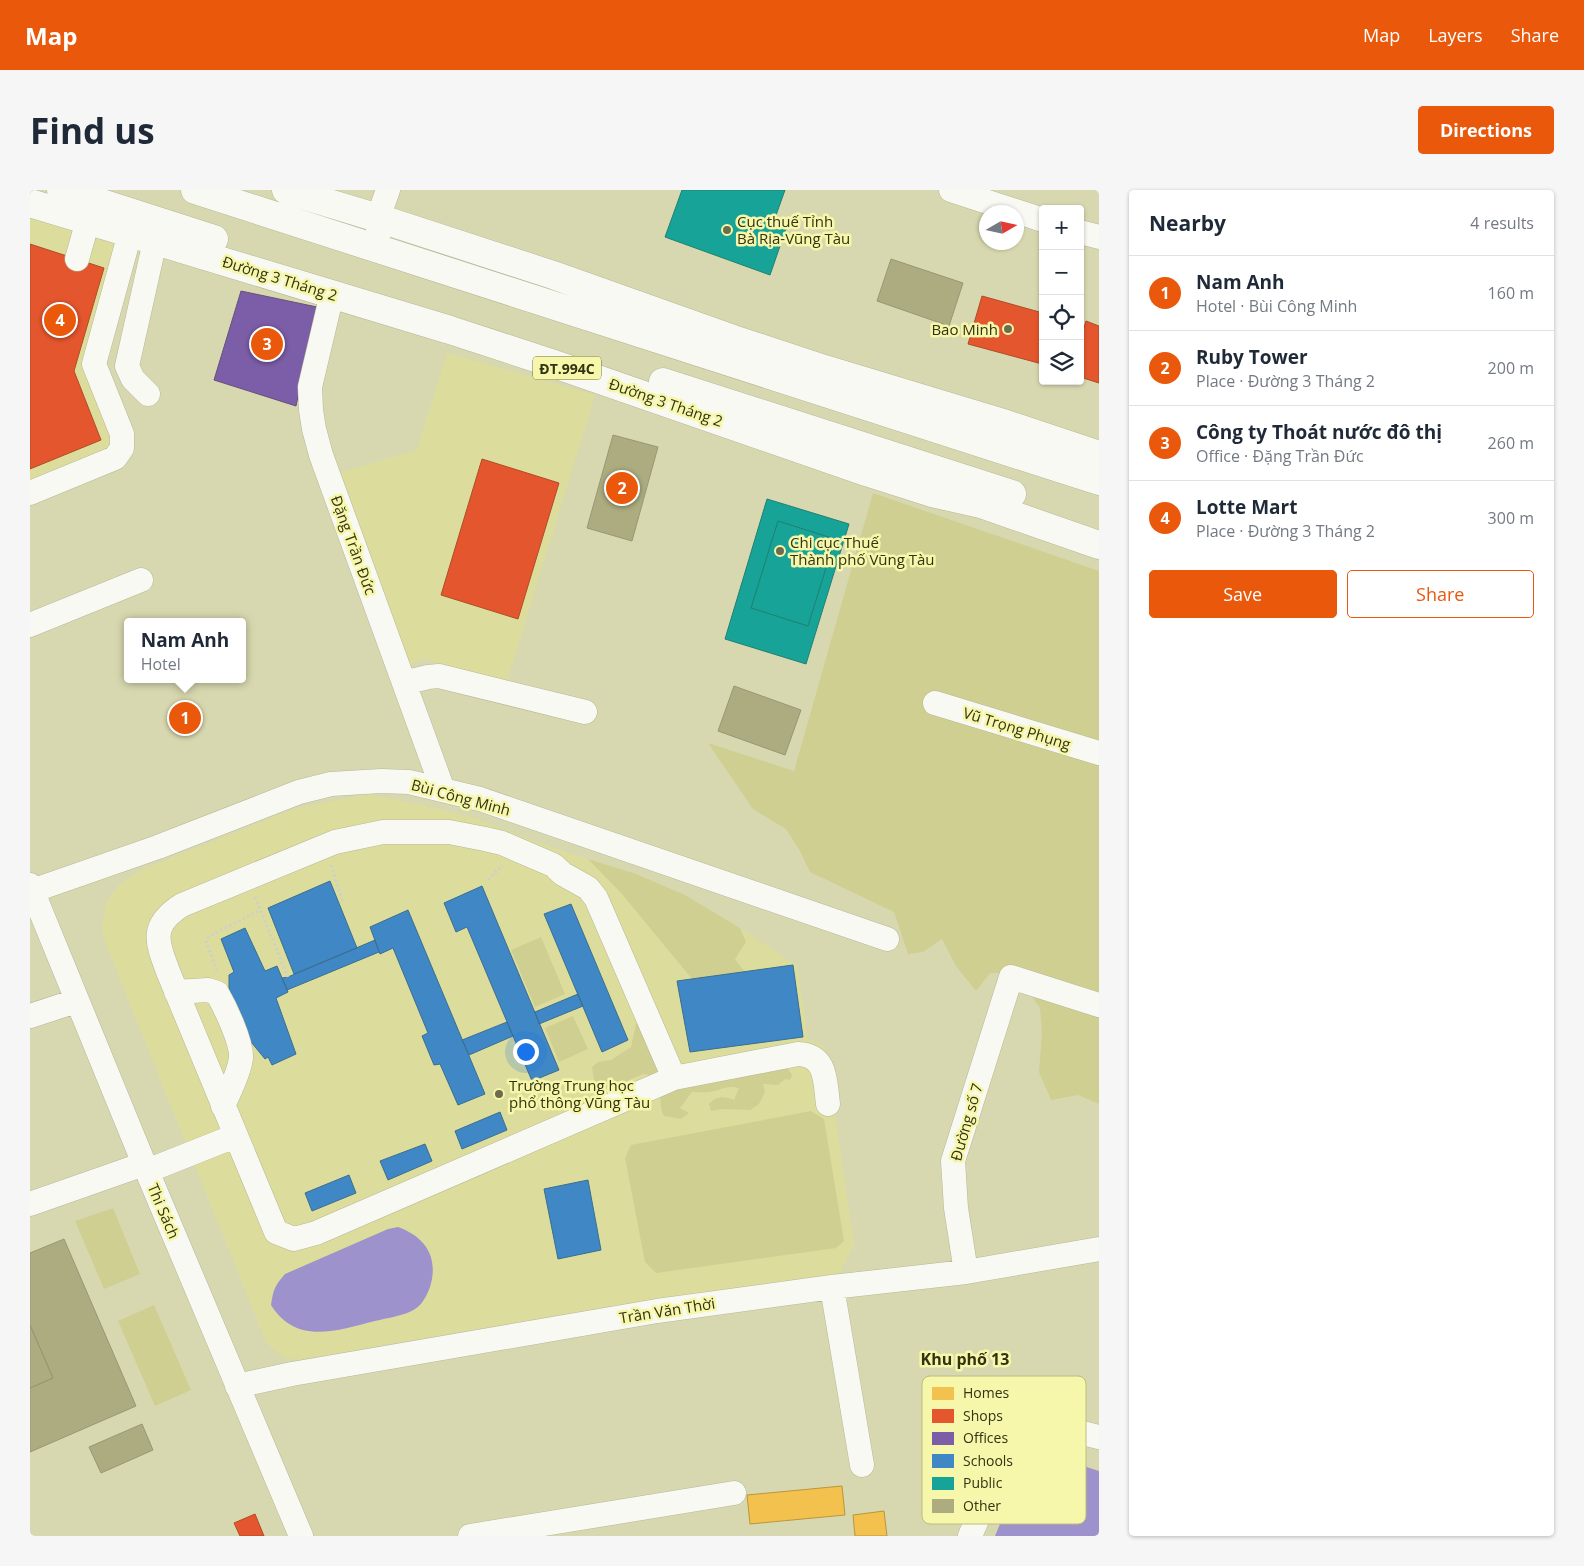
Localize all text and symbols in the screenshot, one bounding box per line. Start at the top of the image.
text: Map [25,19,77,52]
text: Map [1363,23,1400,47]
text: Layers [1428,23,1483,47]
text: Share [1511,23,1559,47]
button: Directions [1418,106,1554,154]
text: Find us [30,107,155,154]
north arrow [979,205,1024,250]
map controls [1039,205,1084,385]
button: + [1039,205,1084,250]
text: Nearby [1149,209,1226,237]
place label: Cục thuế Tỉnh Bà Rịa-Vũng Tàu [737,211,850,248]
text: 4 results [1470,212,1534,234]
marker: Cục thuế Tỉnh Bà Rịa-Vũng Tàu [721,224,733,236]
button: − [1039,250,1084,295]
street label: Đường 3 Tháng 2 [220,251,340,305]
text: Nam Anh [1196,269,1285,295]
text: 1 [1160,282,1170,304]
text: 160 m [1488,282,1534,304]
button: locate [1039,295,1084,340]
text: Hotel · Bùi Công Minh [1196,295,1357,317]
pin: 4 [44,301,76,339]
place label: Bao Minh [931,319,998,339]
marker: Bao Minh [1002,323,1014,335]
pin: 3 [251,325,283,363]
button: layers [1039,340,1084,385]
text: Ruby Tower [1196,344,1308,370]
road number: ĐT.994C [533,357,601,380]
text: 2 [1160,357,1170,379]
text: 200 m [1488,357,1534,379]
text: Place · Đường 3 Tháng 2 [1196,370,1375,392]
street label: Đường 3 Tháng 2 [606,373,726,431]
text: Công ty Thoát nước đô thị [1196,419,1442,445]
text: 3 [1160,432,1170,454]
text: 260 m [1488,432,1534,454]
text: Office · Đặng Trần Đức [1196,445,1364,467]
pin: 2 [606,469,638,507]
street label: Đặng Trần Đức [327,493,381,597]
text: Lotte Mart [1196,494,1297,520]
text: 4 [1160,507,1170,529]
text: 300 m [1488,507,1534,529]
text: Place · Đường 3 Tháng 2 [1196,520,1375,542]
place label: Chi cục Thuế Thành phố Vũng Tàu [790,532,935,569]
marker: Chi cục Thuế Thành phố Vũng Tàu [774,545,786,557]
button: Save [1149,570,1337,618]
button: Share [1347,570,1534,618]
popup [124,618,246,683]
text: Nam Anh [141,627,229,653]
text: Hotel [141,653,181,675]
pin: 1 [169,699,201,737]
street label: Vũ Trọng Phụng [961,702,1073,754]
street label: Bùi Công Minh [409,774,513,820]
your location [513,1039,539,1065]
place label: Trường Trung học phổ thông Vũng Tàu [509,1075,650,1112]
street label: Đường số 7 [945,1081,987,1163]
marker: Trường Trung học phổ thông Vũng Tàu [493,1088,505,1100]
street label: Thi Sách [143,1180,185,1242]
street label: Trần Văn Thời [618,1293,716,1327]
district label: Khu phố 13 [921,1348,1009,1370]
legend [922,1376,1086,1524]
text: Homes [963,1383,1010,1402]
text: Shops [963,1406,1003,1425]
text: Offices [963,1428,1008,1447]
text: Schools [963,1451,1013,1470]
text: Public [963,1473,1003,1492]
text: Other [963,1496,1001,1515]

